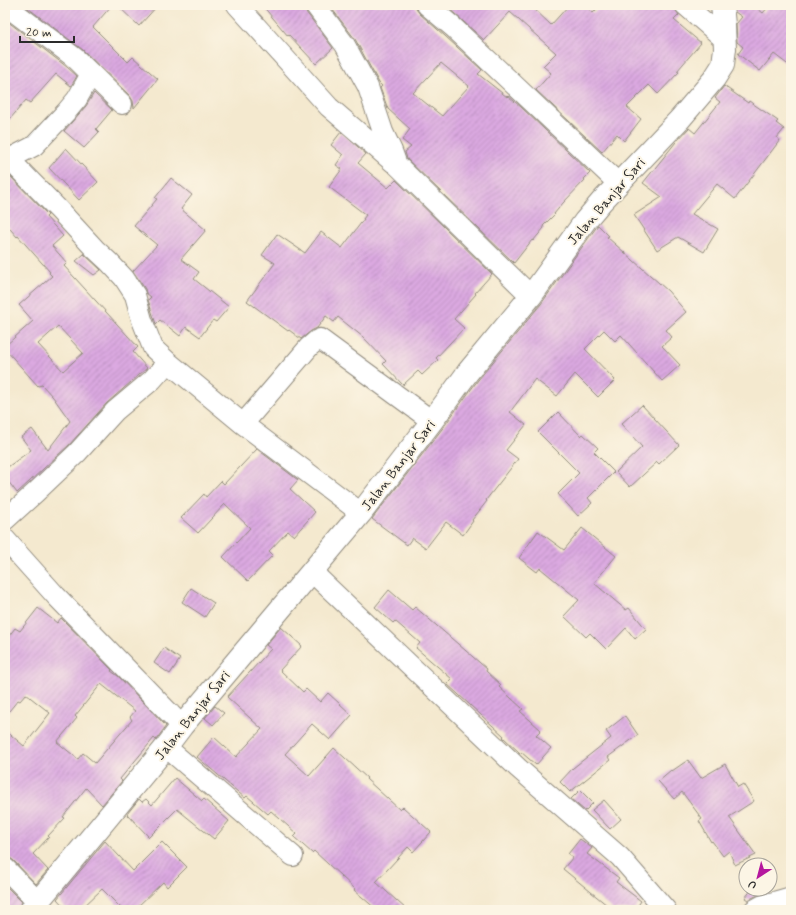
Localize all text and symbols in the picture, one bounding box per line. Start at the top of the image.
scale bar [20,18,74,44]
text: 20 m [26,25,52,41]
street label: Jalan Banjar Sari [564,154,650,249]
street label: Jalan Banjar Sari [358,417,440,515]
street label: Jalan Banjar Sari [151,667,234,764]
north arrow [738,857,778,897]
text: U [746,877,760,892]

